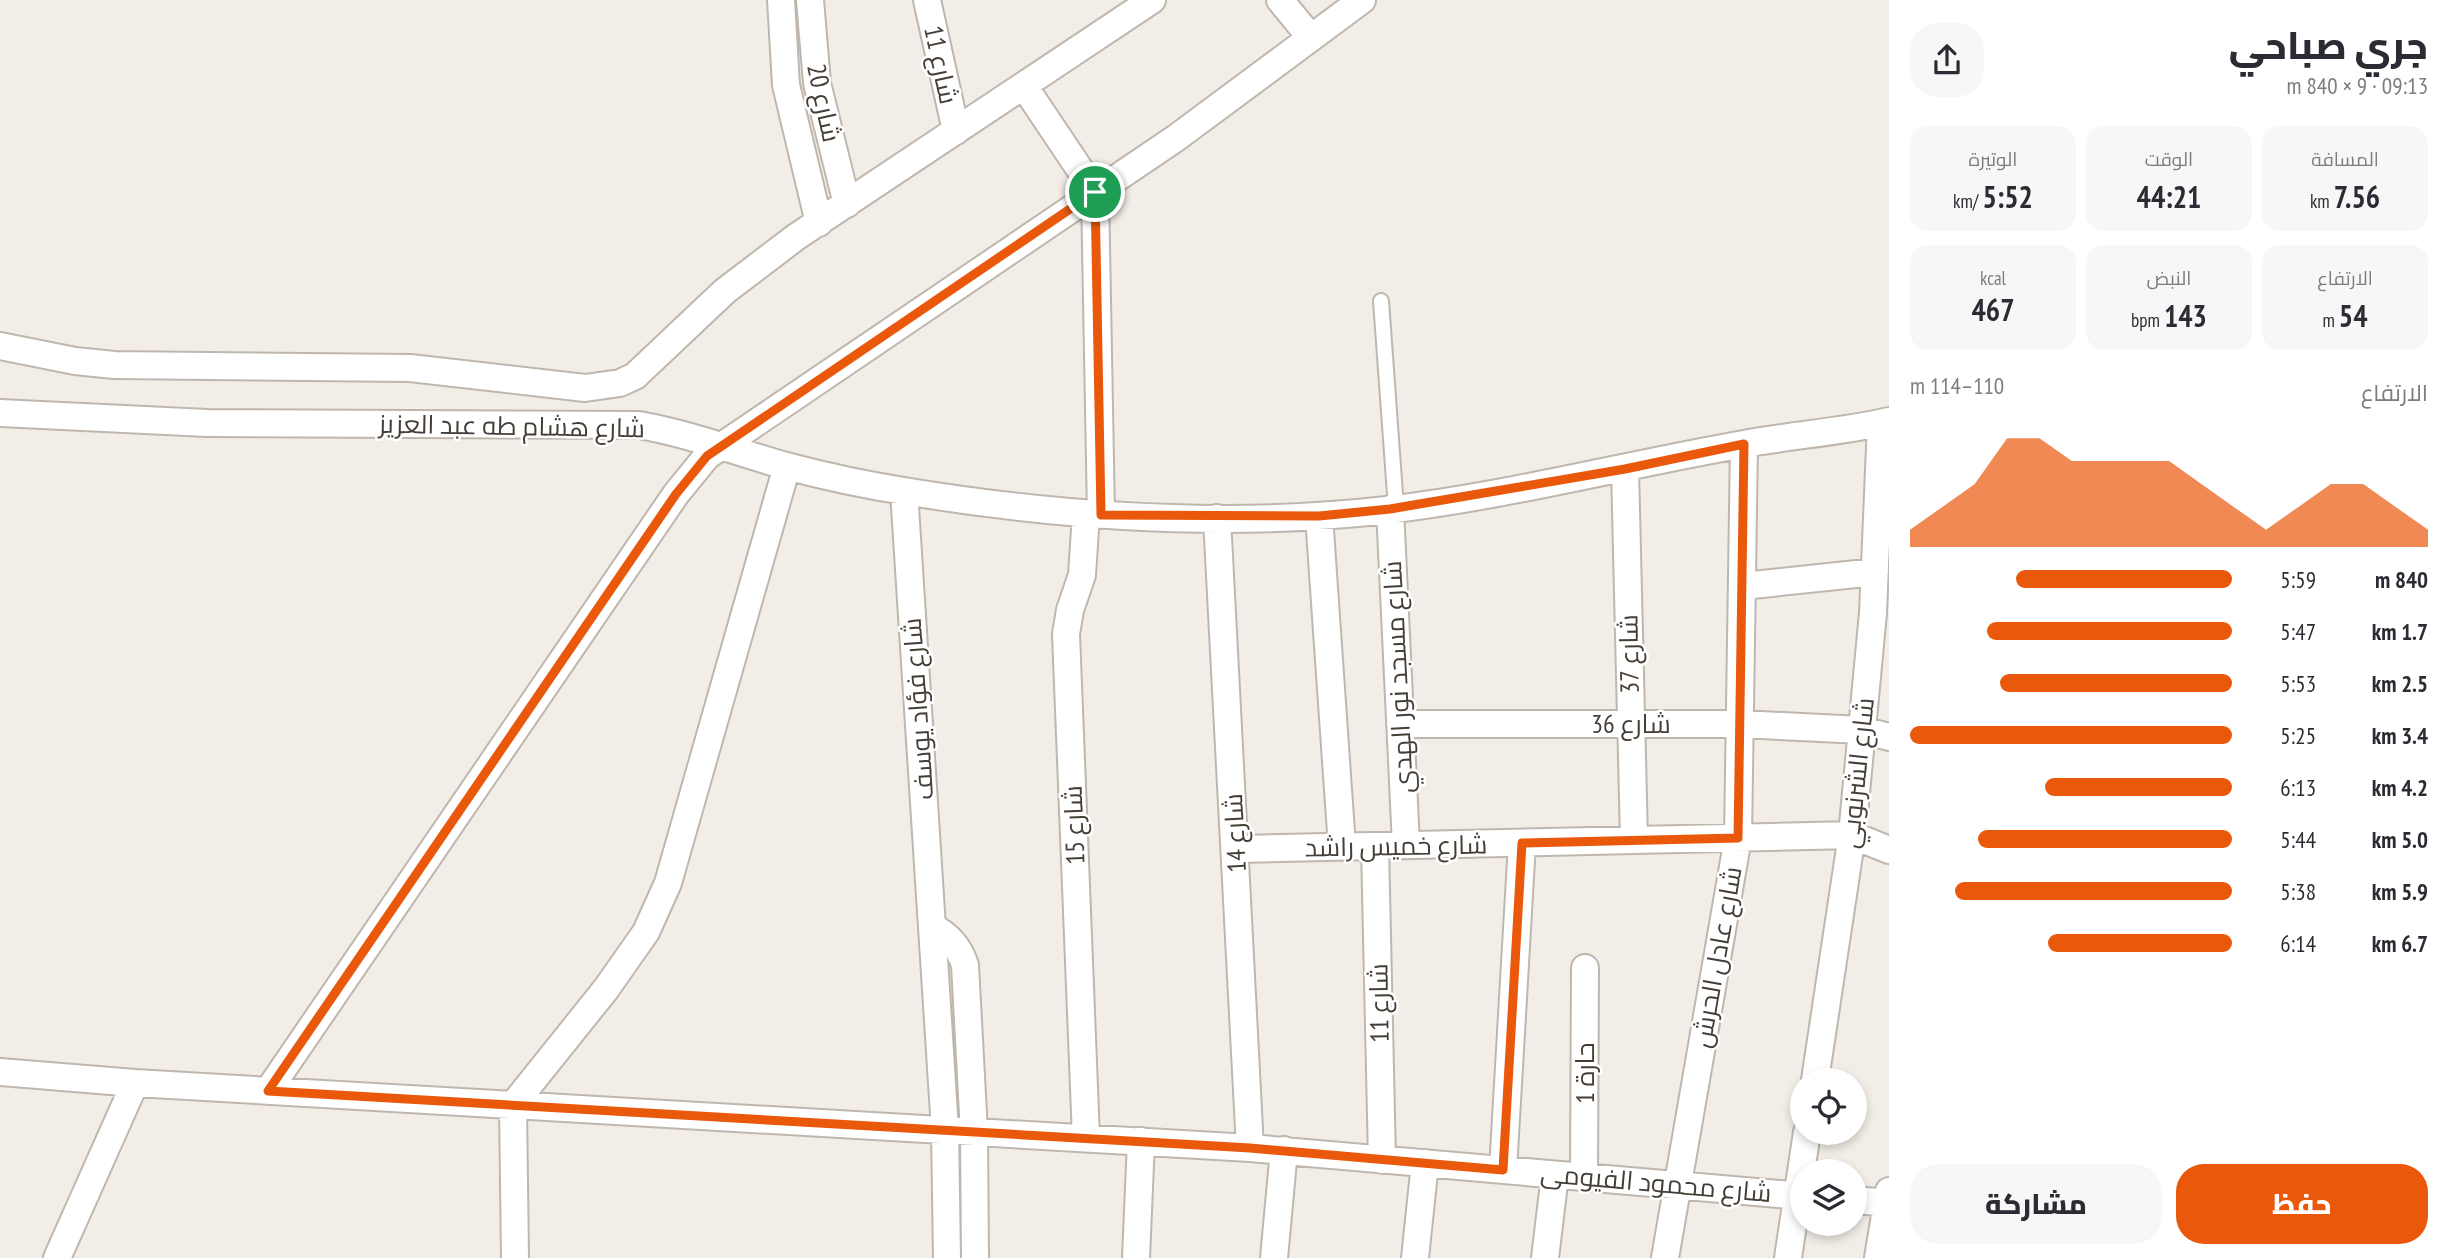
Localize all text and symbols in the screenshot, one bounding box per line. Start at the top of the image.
text: جري صباحي [2229,20,2428,69]
street label: شارع 11 [916,23,966,107]
button: share [1910,23,1984,97]
street label: شارع 20 [799,61,849,145]
text: 09:13 · 9 × 840 m [2287,71,2428,100]
text: الوتيرة [1969,147,2017,171]
text: الوقت [2145,147,2193,171]
text: المسافة [2311,147,2379,171]
pin [1065,162,1125,222]
icon: arrive [1076,173,1114,211]
text: 5:52 [1982,177,2033,216]
text: 44:21 [2137,177,2201,216]
text: 7.56 [2334,177,2380,216]
text: /km [1953,189,1982,213]
text: km [2310,189,2334,213]
text: kcal [1980,266,2006,290]
text: النبض [2147,266,2191,290]
text: الارتفاع [2317,266,2373,290]
text: 467 [1971,290,2015,329]
text: 143 [2164,296,2207,335]
text: 54 [2339,296,2368,335]
text: bpm [2131,308,2164,332]
text: m [2322,308,2339,332]
text: 110–114 m [1910,371,2004,400]
text: الارتفاع [2361,378,2428,407]
street label: شارع هشام طه عبد العزيز [377,407,645,446]
street label: شارع مسجد نور الهدي [1375,560,1424,794]
text: 5:59 [2280,565,2316,594]
text: 840 m [2375,565,2428,594]
street label: شارع 37 [1611,614,1647,694]
street label: شارع فؤاد يوسف [895,617,941,801]
text: 5:47 [2280,617,2316,646]
text: 1.7 km [2372,617,2428,646]
text: 5:53 [2280,669,2316,698]
text: 2.5 km [2372,669,2428,698]
street label: شارع الشرنوبي [1832,696,1886,851]
street label: شارع 36 [1591,707,1671,741]
text: 5:25 [2280,721,2316,750]
text: 3.4 km [2372,721,2428,750]
text: 6:13 [2280,773,2316,802]
text: 4.2 km [2372,773,2428,802]
street label: شارع 15 [1056,785,1092,865]
street label: شارع 14 [1216,793,1254,873]
text: 5:44 [2280,825,2316,854]
text: 5.0 km [2372,825,2428,854]
street label: شارع خميس راشد [1304,827,1488,865]
street label: شارع عادل الحرش [1684,864,1750,1050]
text: 5:38 [2280,877,2316,906]
text: 5.9 km [2372,877,2428,906]
text: 6:14 [2280,929,2316,958]
text: 6.7 km [2372,929,2428,958]
street label: شارع 11 [1361,963,1397,1043]
street label: حارة 1 [1568,1042,1601,1104]
map controls [1790,1068,1867,1236]
button: locate [1790,1068,1867,1145]
street label: شارع محمود الفيومى [1539,1156,1773,1210]
button: layers [1790,1159,1867,1236]
button: مشاركة [1910,1164,2162,1244]
button: حفظ [2176,1164,2428,1244]

